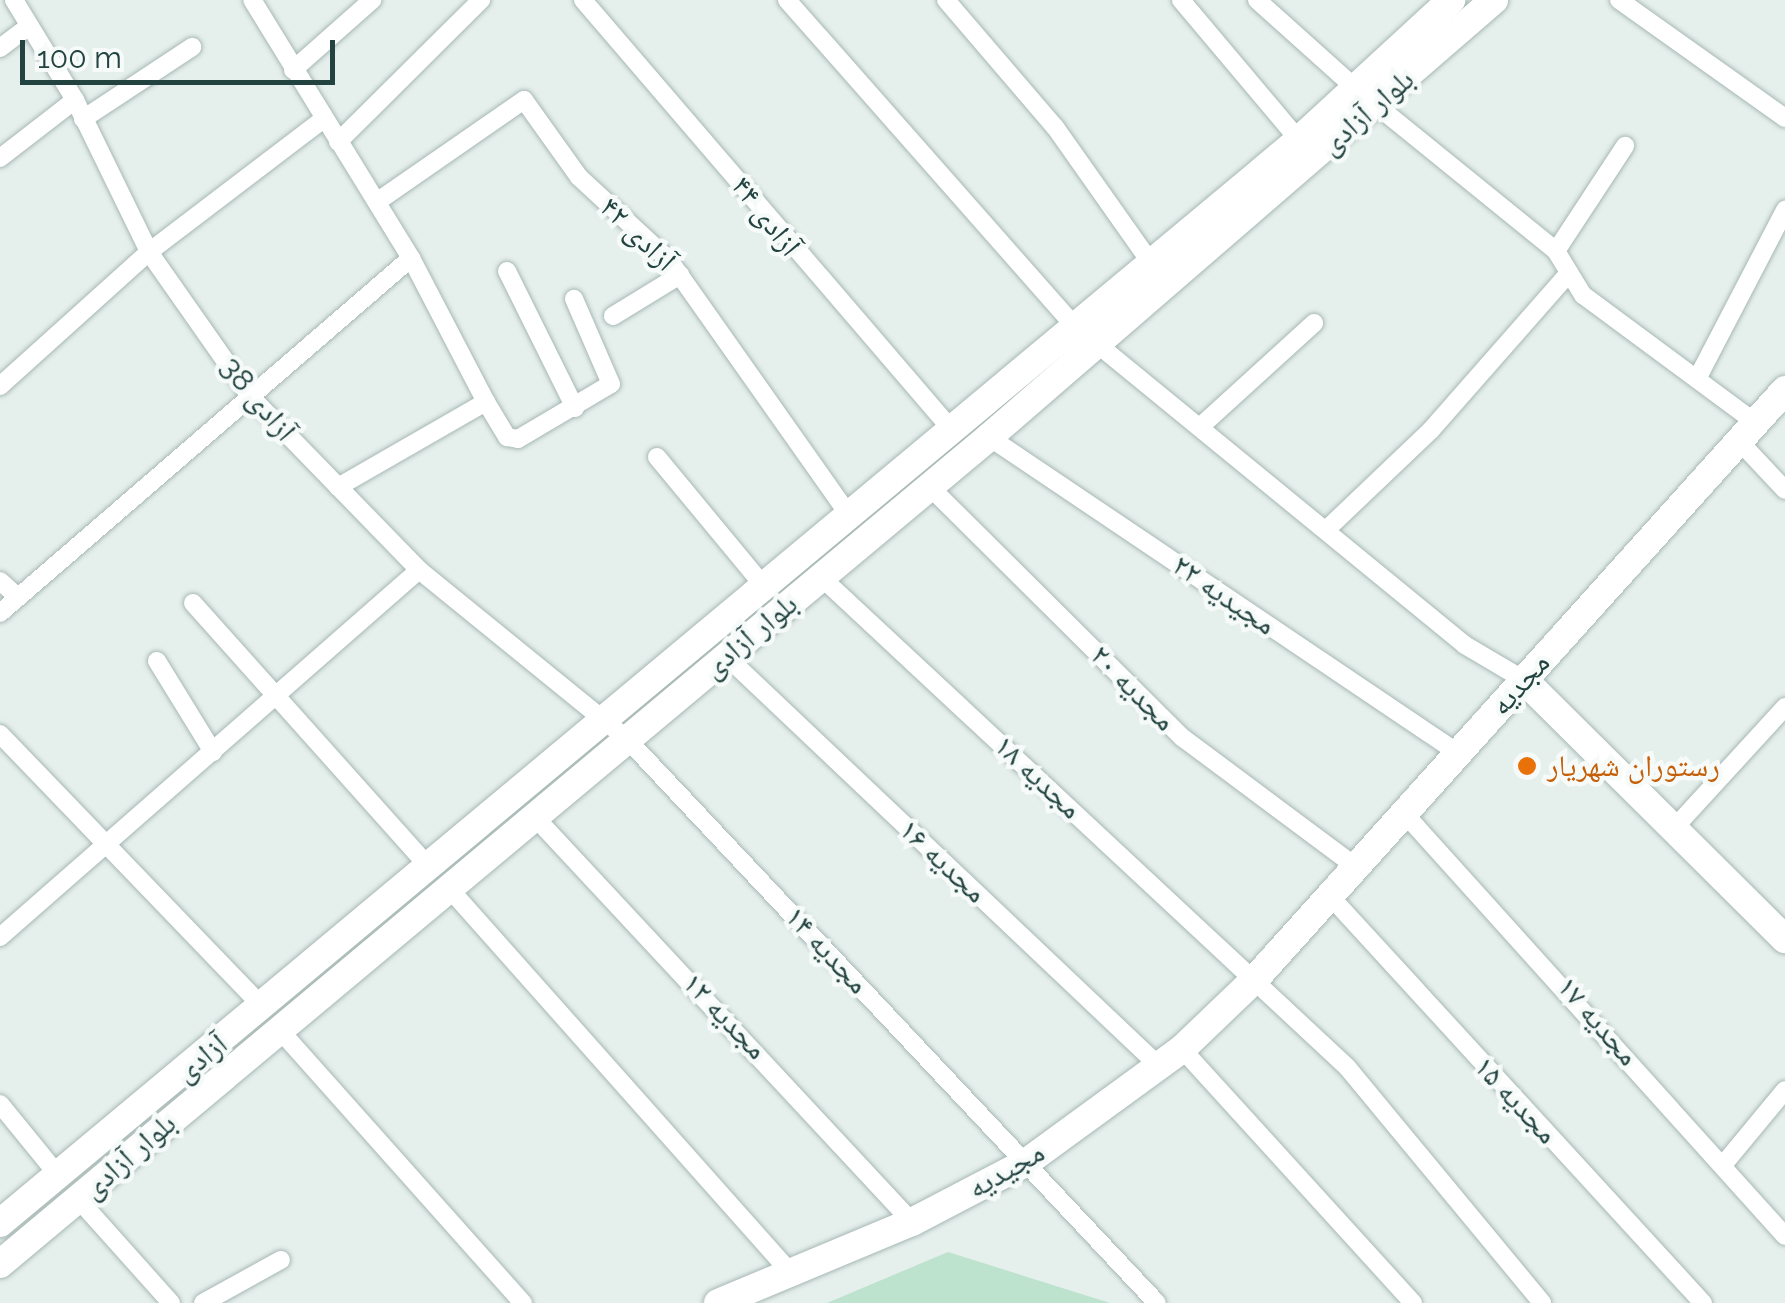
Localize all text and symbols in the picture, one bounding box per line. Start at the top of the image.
scale bar [25,20,340,82]
text: 100 m [37,40,122,75]
street label: بلوار آزادی [1313,61,1421,163]
street label: آزادی ۴۴ [724,169,808,263]
street label: آزادی ۴۲ [593,189,683,279]
street label: آزادی 38 [213,350,303,448]
street label: مجیدیه ۲۲ [1165,547,1283,643]
street label: بلوار آزادی [695,586,805,686]
street label: مجدیه ۲۰ [1083,638,1183,738]
street label: مجدیه [1483,645,1557,723]
street label: مجدیه ۱۸ [987,728,1089,826]
place label: رستوران شهریار [1547,748,1720,784]
marker: رستوران شهریار [1516,755,1538,777]
street label: مجدیه ۱۶ [892,812,994,910]
street label: مجدیه ۱۴ [778,899,876,1001]
street label: مجدیه ۱۲ [675,965,775,1067]
street label: مجدیه ۱۷ [1550,969,1646,1073]
street label: آزادی [168,1026,234,1090]
street label: مجدیه ۱۵ [1467,1049,1565,1151]
street label: بلوار آزادی [75,1105,183,1207]
street label: مجیدیه [961,1134,1051,1206]

